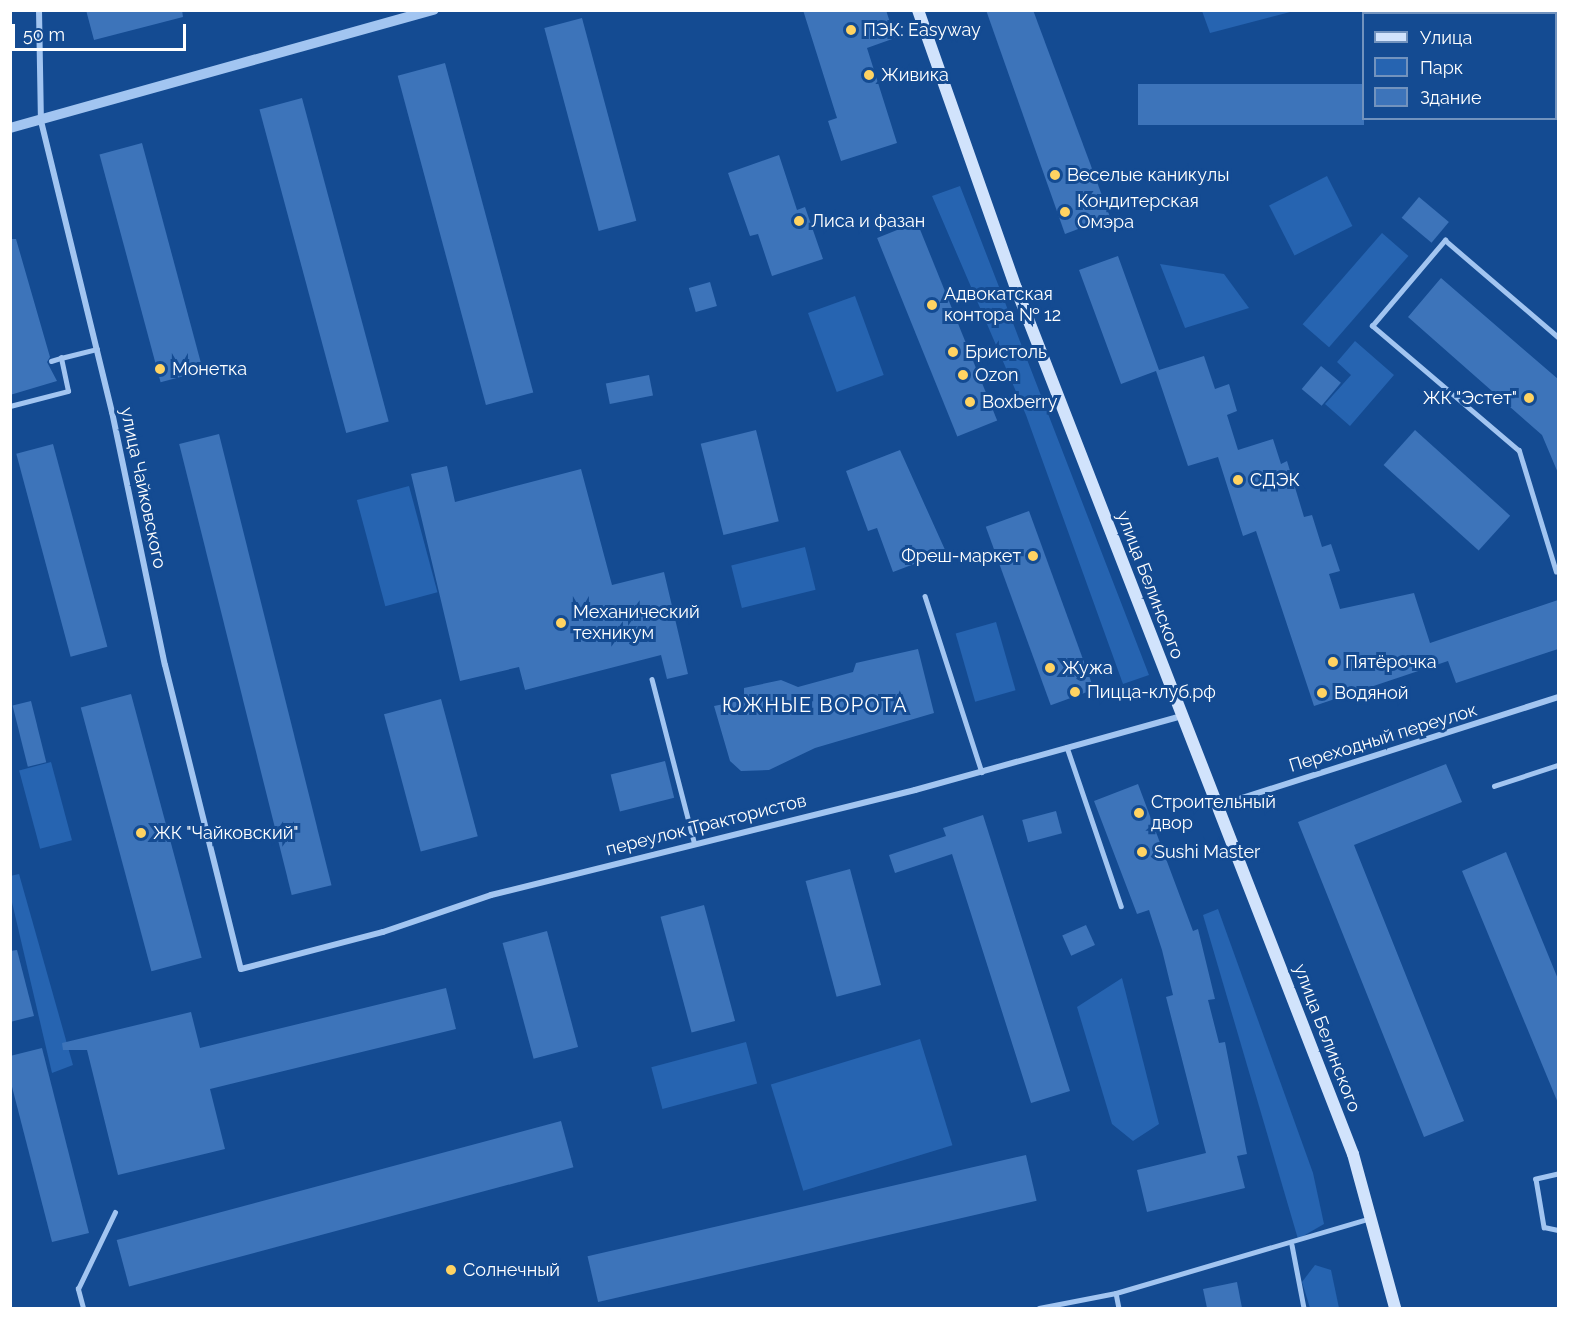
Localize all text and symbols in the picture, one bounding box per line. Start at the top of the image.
scale bar [15,12,189,50]
legend [1362,12,1557,120]
place label: ПЭК: Easyway [863,19,981,41]
marker: ПЭК: Easyway [844,23,858,37]
text: 50 m [23,24,65,45]
text: Улица [1420,27,1472,48]
text: Парк [1420,57,1463,78]
place label: Живика [881,64,949,86]
marker: Живика [862,68,876,82]
text: Здание [1420,87,1482,108]
place label: Веселые каникулы [1067,164,1229,186]
marker: Веселые каникулы [1048,168,1062,182]
place label: Кондитерская Омэра [1077,191,1199,234]
marker: Кондитерская Омэра [1058,205,1072,219]
place label: Лиса и фазан [811,210,925,232]
marker: Лиса и фазан [792,214,806,228]
place label: Адвокатская контора № 12 [944,284,1061,326]
marker: Адвокатская контора № 12 [925,298,939,312]
place label: Бристоль [965,341,1047,363]
marker: Бристоль [946,345,960,359]
place label: Монетка [172,358,247,380]
marker: Монетка [153,362,167,376]
place label: Ozon [975,364,1018,386]
marker: Ozon [956,368,970,382]
place label: ЖК "Эстет" [1422,387,1517,409]
place label: Boxberry [982,391,1057,413]
marker: ЖК "Эстет" [1522,391,1536,405]
marker: Boxberry [963,395,977,409]
street label: улица Чайковского [115,405,171,571]
place label: СДЭК [1250,469,1300,491]
marker: СДЭК [1231,473,1245,487]
street label: улица Белинского [1112,508,1188,662]
place label: Фреш-маркет [901,545,1021,567]
marker: Фреш-маркет [1026,549,1040,563]
place label: Механический техникум [573,602,700,644]
marker: Механический техникум [554,616,568,630]
place label: Пятёрочка [1345,651,1437,673]
marker: Пятёрочка [1326,655,1340,669]
place label: Жужа [1062,657,1113,679]
marker: Жужа [1043,661,1057,675]
place label: Пицца-клуб.рф [1087,681,1216,703]
place label: Водяной [1334,682,1408,704]
marker: Пицца-клуб.рф [1068,685,1082,699]
marker: Водяной [1315,686,1329,700]
district label: ЮЖНЫЕ ВОРОТА [722,693,908,717]
street label: Переходный переулок [1286,699,1480,777]
street label: переулок Трактористов [603,790,809,860]
place label: Строительный двор [1151,792,1276,834]
marker: Строительный двор [1132,806,1146,820]
place label: ЖК "Чайковский" [153,822,299,844]
marker: ЖК "Чайковский" [134,826,148,840]
place label: Sushi Master [1154,841,1260,863]
marker: Sushi Master [1135,845,1149,859]
street label: улица Белинского [1289,961,1365,1115]
place label: Солнечный [463,1259,560,1281]
marker: Солнечный [444,1263,458,1277]

